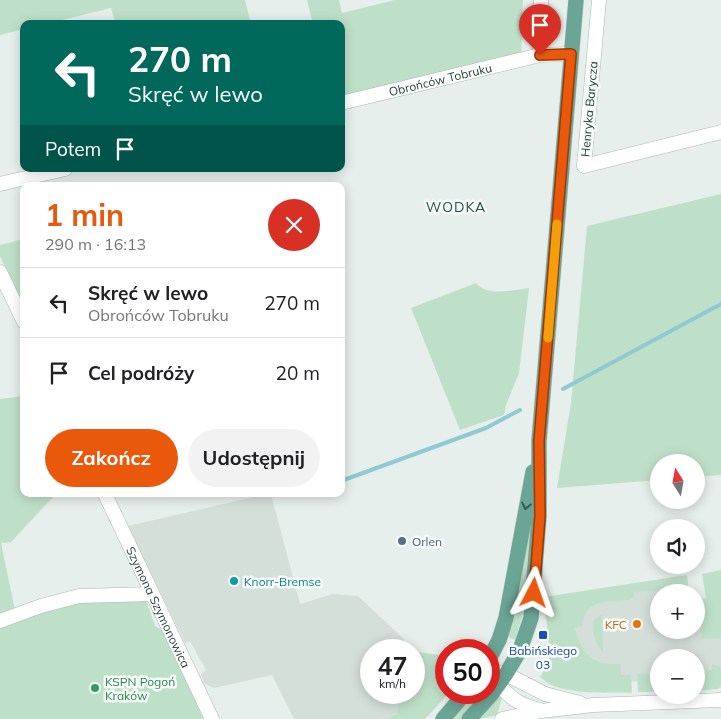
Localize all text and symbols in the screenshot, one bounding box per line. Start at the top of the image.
pin [519,4,561,55]
icon: arrive [526,11,554,39]
text: 270 m [128,37,232,81]
icon: left [45,40,110,105]
street label: Obrońców Tobruku [387,59,493,99]
street label: Henryka Barycza [577,61,601,157]
text: Skręć w lewo [128,80,263,108]
icon: arrive [111,135,139,163]
text: Potem [45,137,101,161]
text: 1 min [45,196,124,234]
district label: WODKA [426,198,486,216]
button: close [268,199,320,251]
text: 290 m · 16:13 [45,234,146,254]
text: Skręć w lewo [88,281,208,305]
icon: left [45,289,73,317]
text: 270 m [264,291,320,315]
text: Obrońców Tobruku [88,305,229,325]
icon: arrive [45,359,73,387]
text: Cel podróży [88,361,194,385]
text: 20 m [276,361,320,385]
button: Zakończ [45,429,178,487]
button: Udostępnij [188,429,320,487]
north arrow [650,454,705,509]
map controls [650,454,705,704]
one-way arrow [521,501,531,510]
button: sound [650,519,705,574]
place label: Orlen [412,534,442,549]
marker: Orlen [396,535,408,547]
street label: Szymona Szymonowica [123,544,194,670]
position arrow [507,566,559,618]
place label: Knorr-Bremse [244,574,321,589]
marker: Knorr-Bremse [228,575,240,587]
button: + [650,584,705,639]
place label: KFC [605,617,627,632]
marker: KFC [631,618,643,630]
marker: Babińskiego 03 [537,629,549,641]
speed limit sign: 50 [435,639,500,704]
place label: Babińskiego 03 [509,643,577,672]
button: − [650,649,705,704]
text: 47 [377,650,408,681]
place label: KSPN Pogoń Kraków [105,674,175,703]
text: km/h [379,676,406,691]
marker: KSPN Pogoń Kraków [89,682,101,694]

